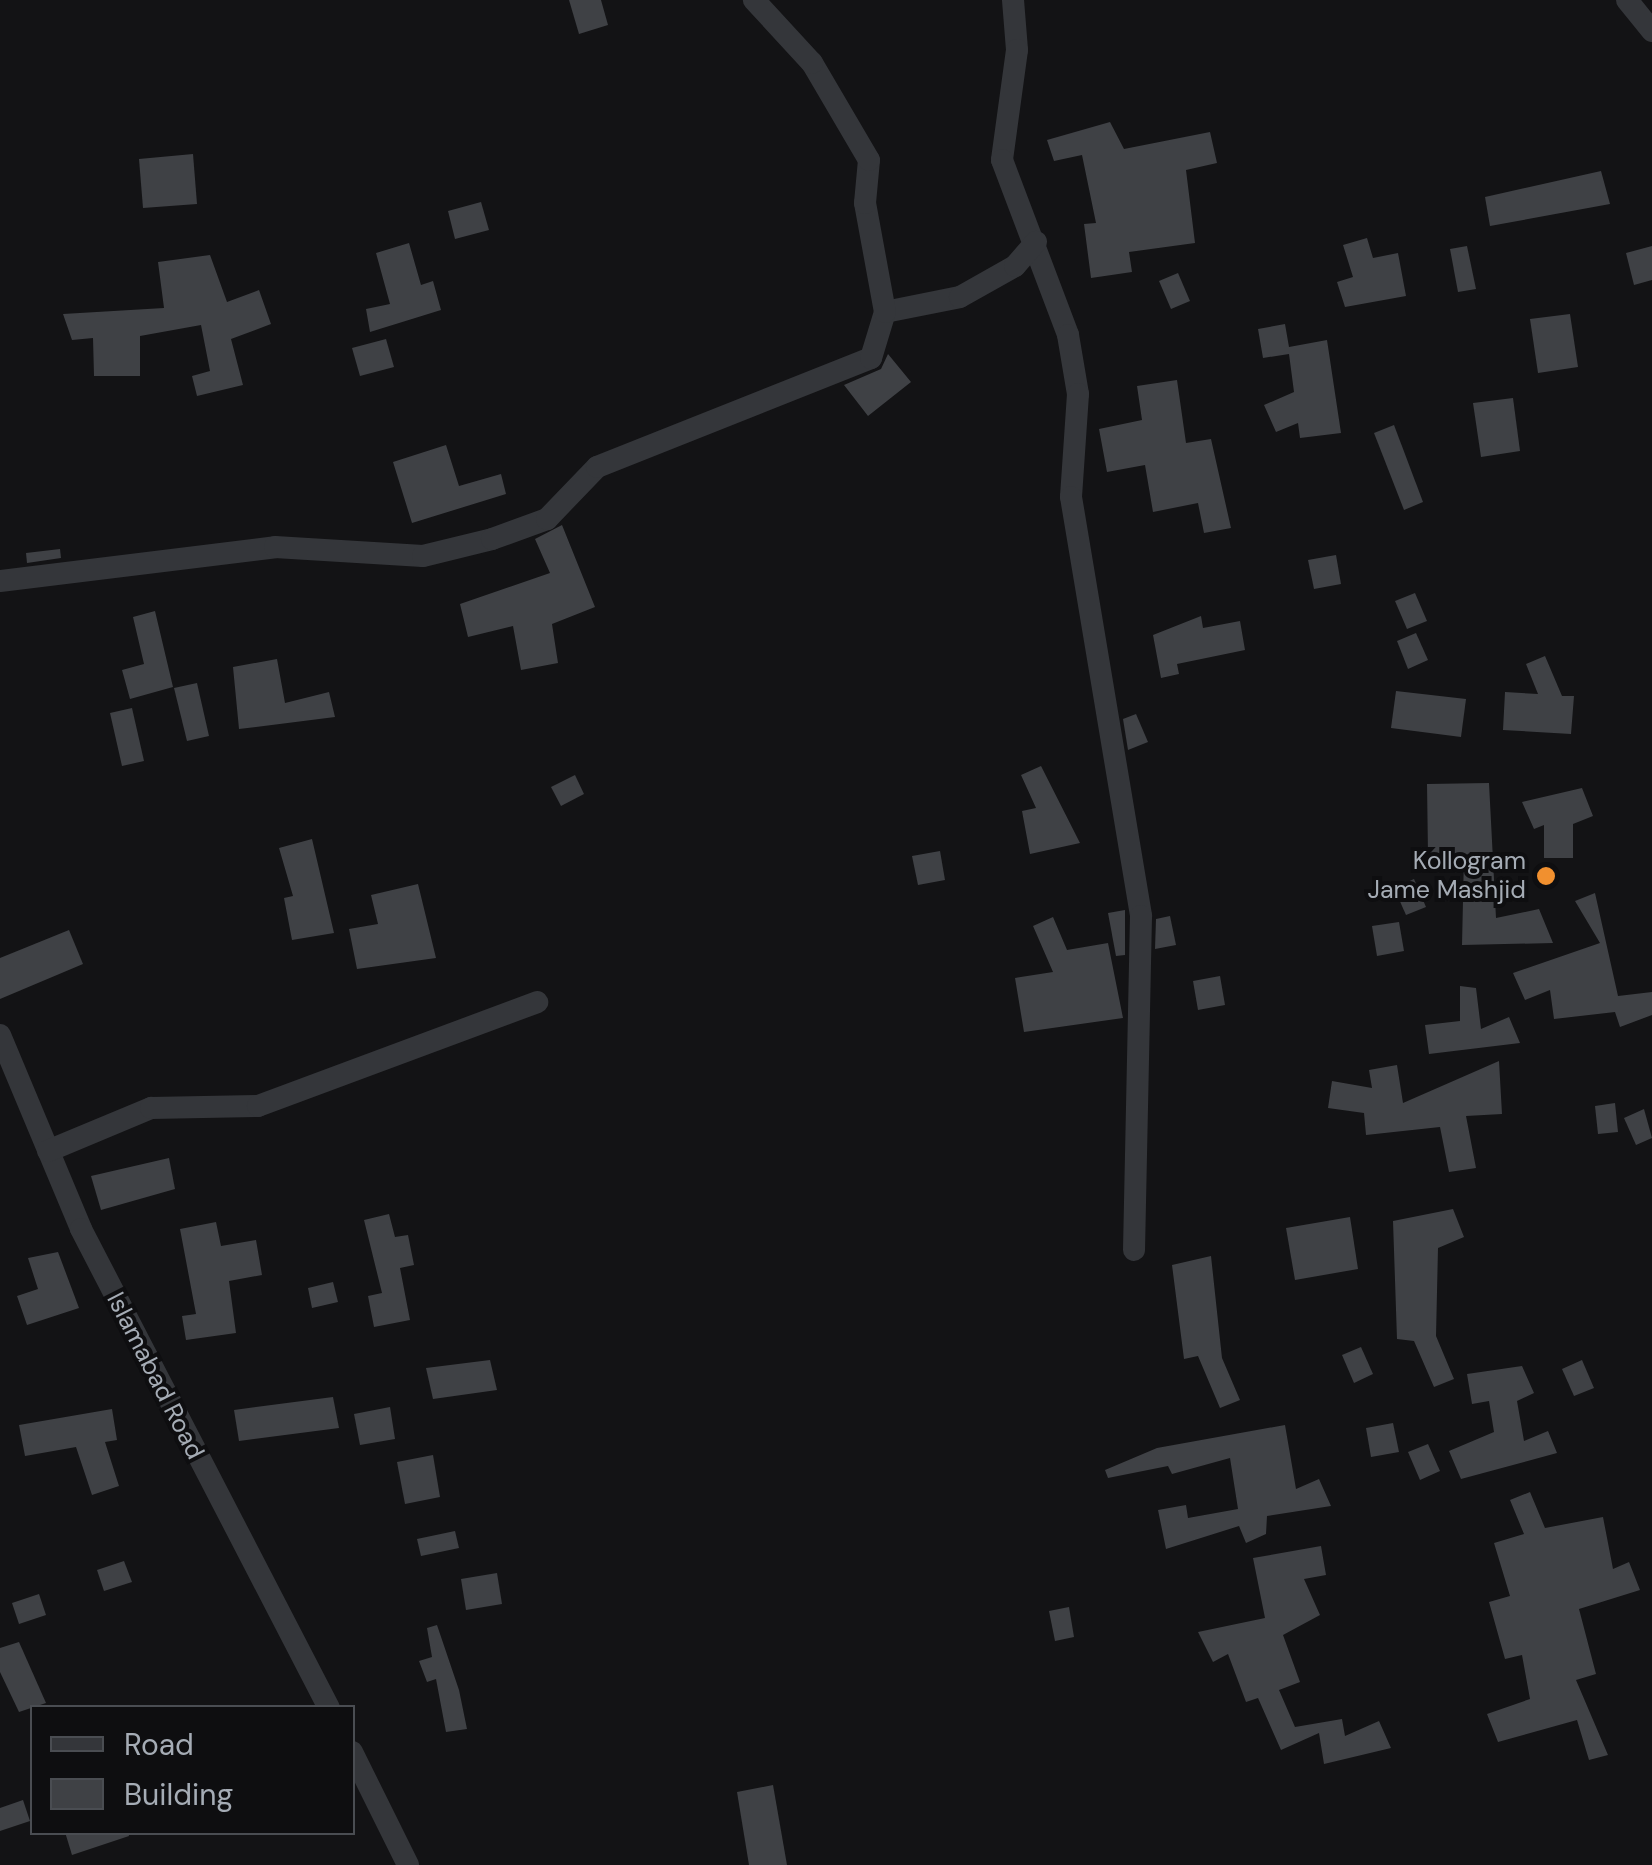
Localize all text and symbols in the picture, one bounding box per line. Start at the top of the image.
place label: Kollogram Jame Mashjid [1367,847,1526,906]
marker: Kollogram Jame Mashjid [1535,865,1557,887]
street label: Islamabad Road [100,1288,210,1464]
legend [30,1705,355,1835]
text: Road [124,1725,194,1764]
text: Building [124,1775,233,1814]

